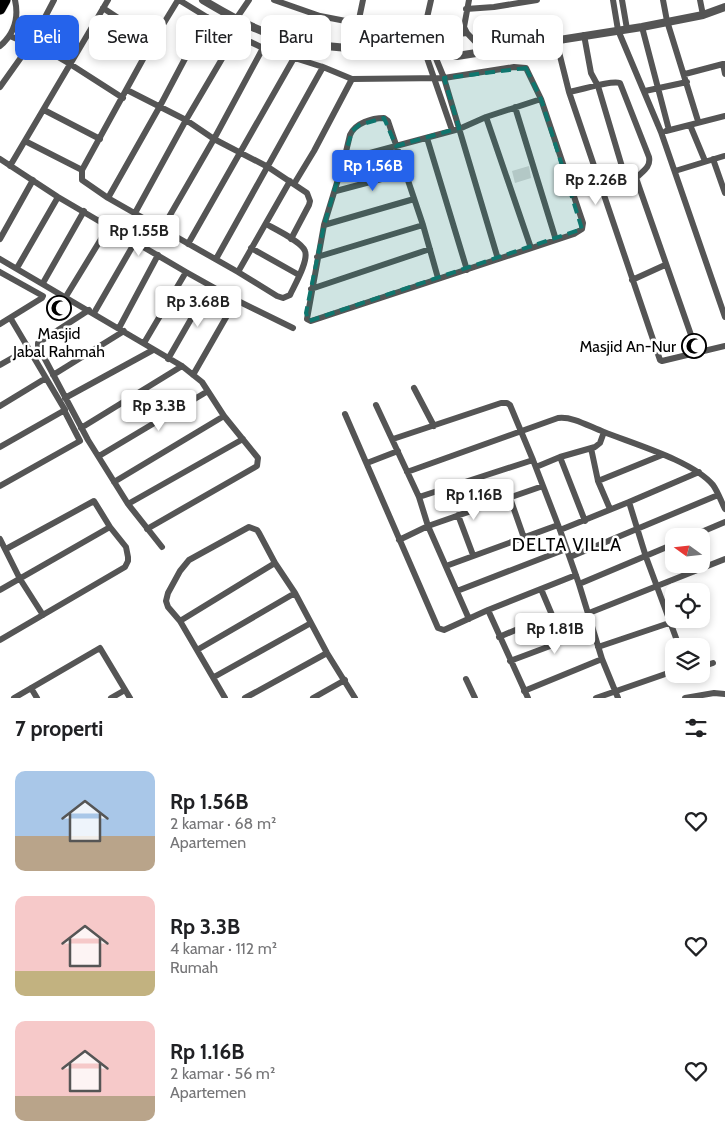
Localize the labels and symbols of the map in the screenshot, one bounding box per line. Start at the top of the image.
pin: Rp 1.56B [321,150,425,192]
pin: Rp 2.26B [544,164,648,206]
pin: Rp 1.55B [87,214,191,257]
pin: Rp 3.68B [146,286,250,328]
mosque icon: Masjid Jabal Rahmah [46,295,72,321]
place label: Masjid Jabal Rahmah [12,324,105,361]
mosque icon: Masjid An-Nur [681,333,707,359]
place label: Masjid An-Nur [579,337,677,356]
pin: Rp 3.3B [113,390,205,432]
pin: Rp 1.16B [422,478,526,521]
north arrow [665,528,710,572]
district label: DELTA VILLA [512,534,622,556]
pin: Rp 1.81B [503,612,607,655]

